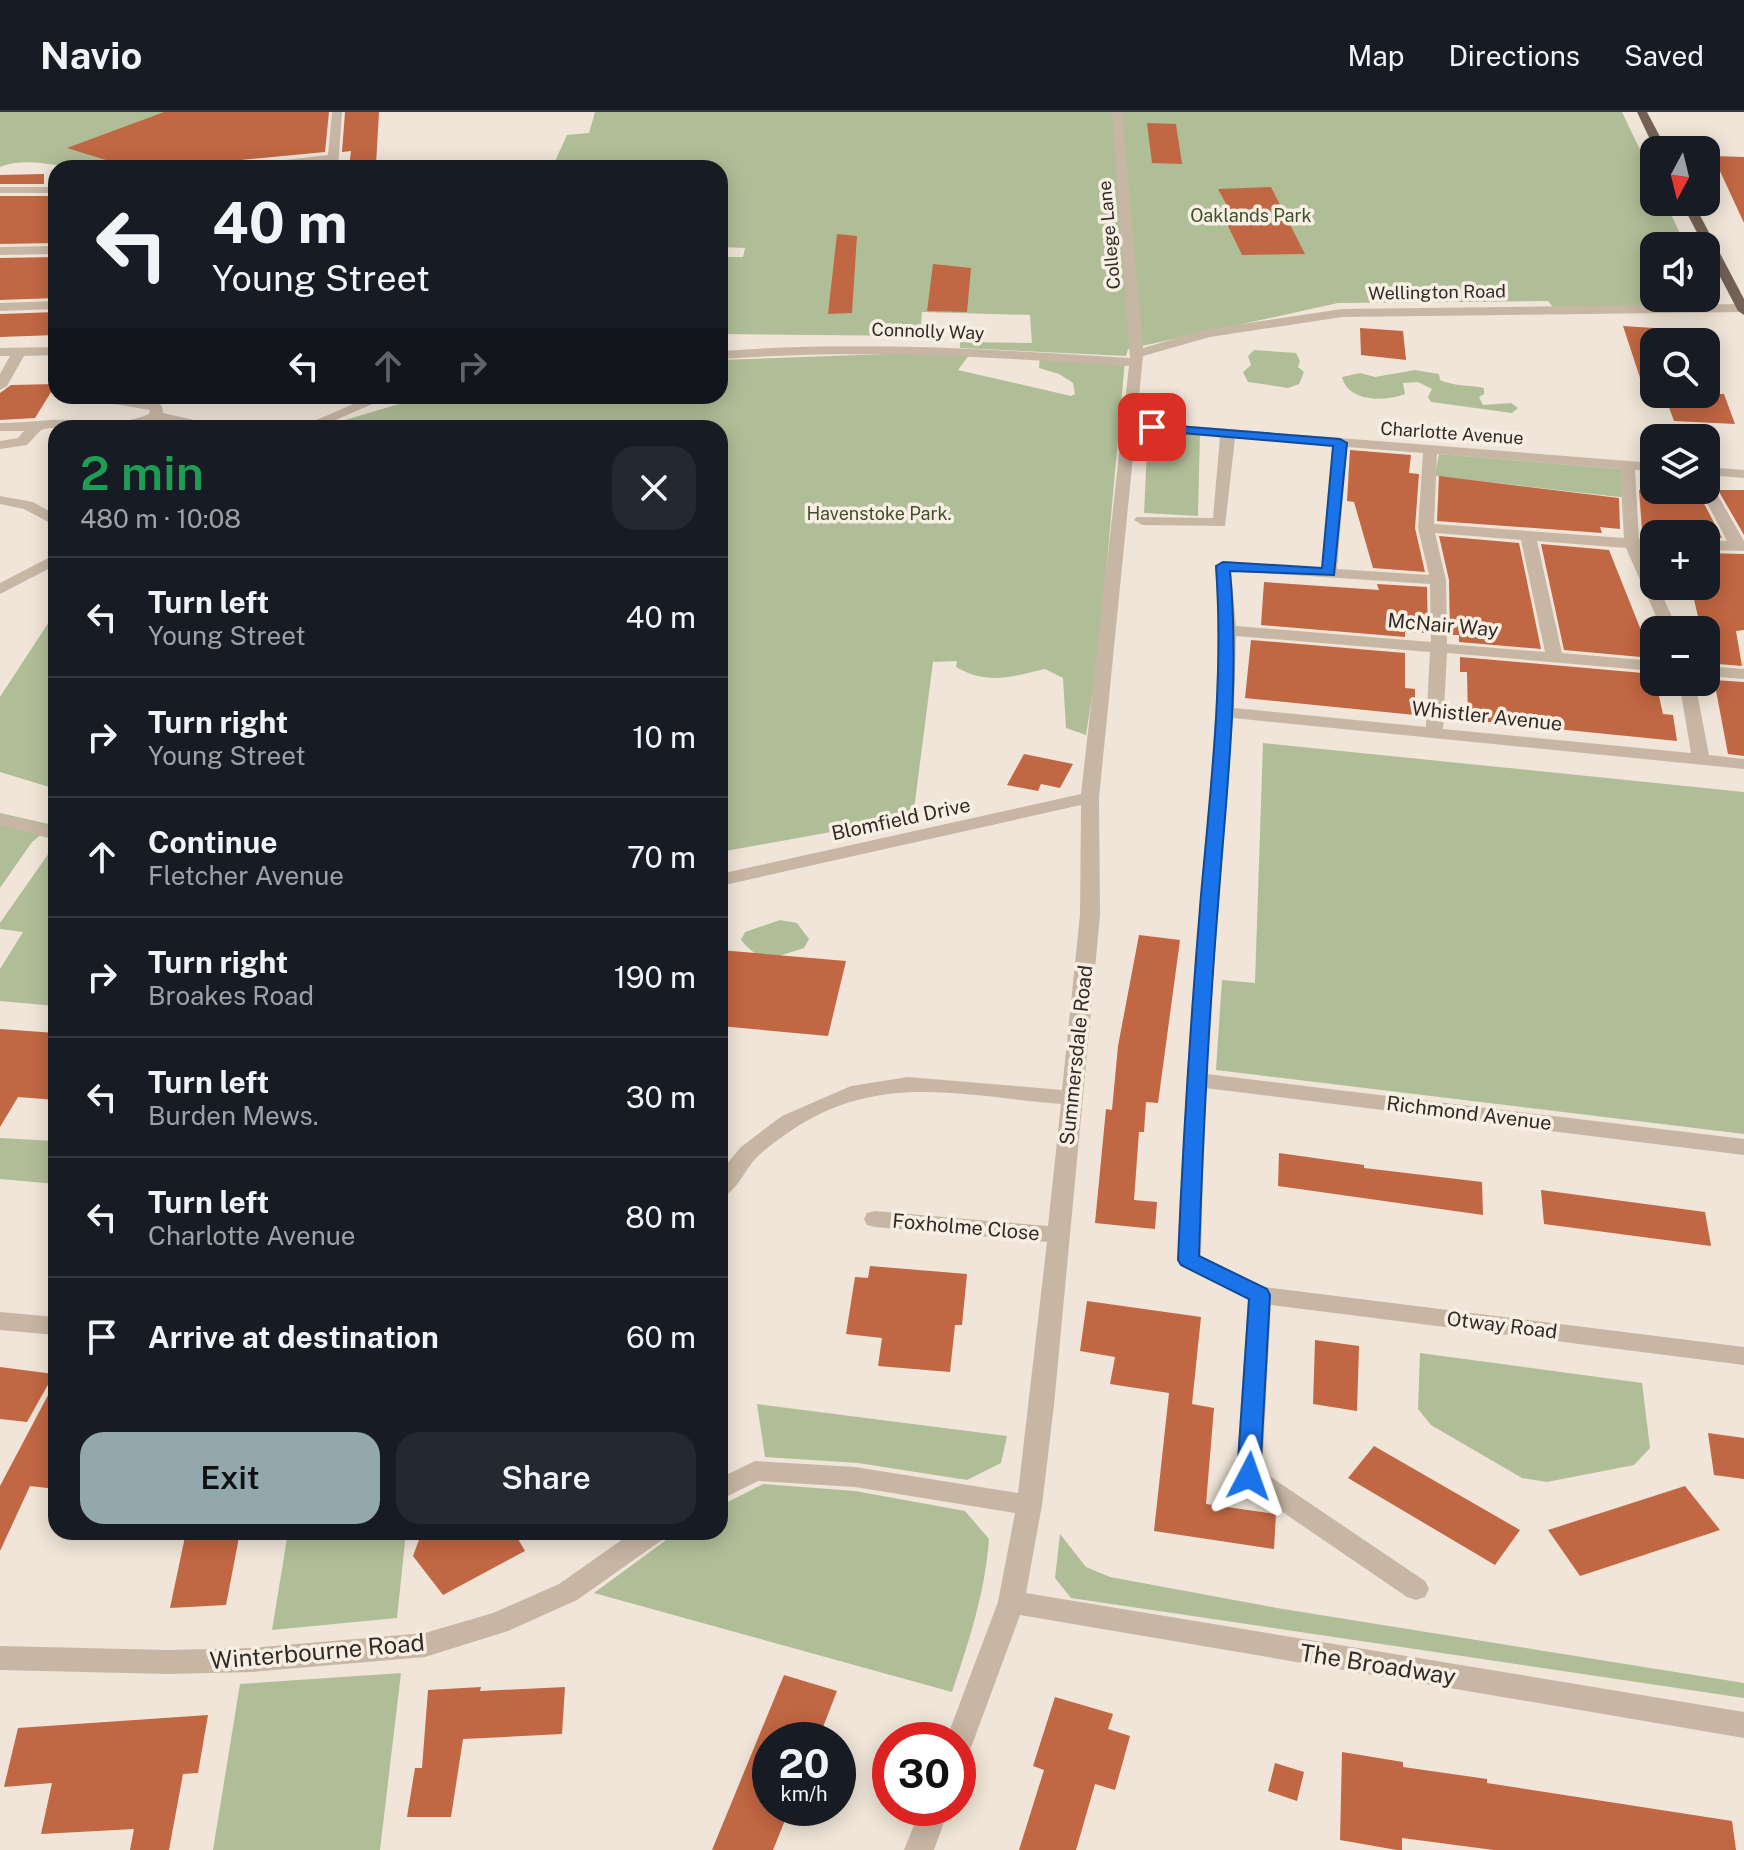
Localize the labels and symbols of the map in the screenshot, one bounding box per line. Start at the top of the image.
north arrow [1640,136,1720,216]
street label: College Lane [1094,180,1124,290]
park label: Oaklands Park [1190,205,1312,226]
street label: Wellington Road [1368,280,1506,304]
street label: Connolly Way [871,319,985,343]
pin [1118,393,1186,461]
street label: Charlotte Avenue [1380,418,1524,448]
park label: Havenstoke Park. [806,503,952,524]
street label: McNair Way [1387,608,1500,642]
street label: Whistler Avenue [1410,696,1564,736]
street label: Blomfield Drive [829,793,973,845]
street label: Summersdale Road [1055,964,1097,1146]
street label: Richmond Avenue [1385,1091,1553,1135]
street label: Foxholme Close [891,1209,1041,1245]
street label: Otway Road [1445,1306,1559,1344]
position arrow [1207,1434,1291,1518]
street label: Winterbourne Road [208,1628,426,1674]
street label: The Broadway [1298,1638,1458,1690]
speed limit sign: 30 [872,1722,976,1826]

